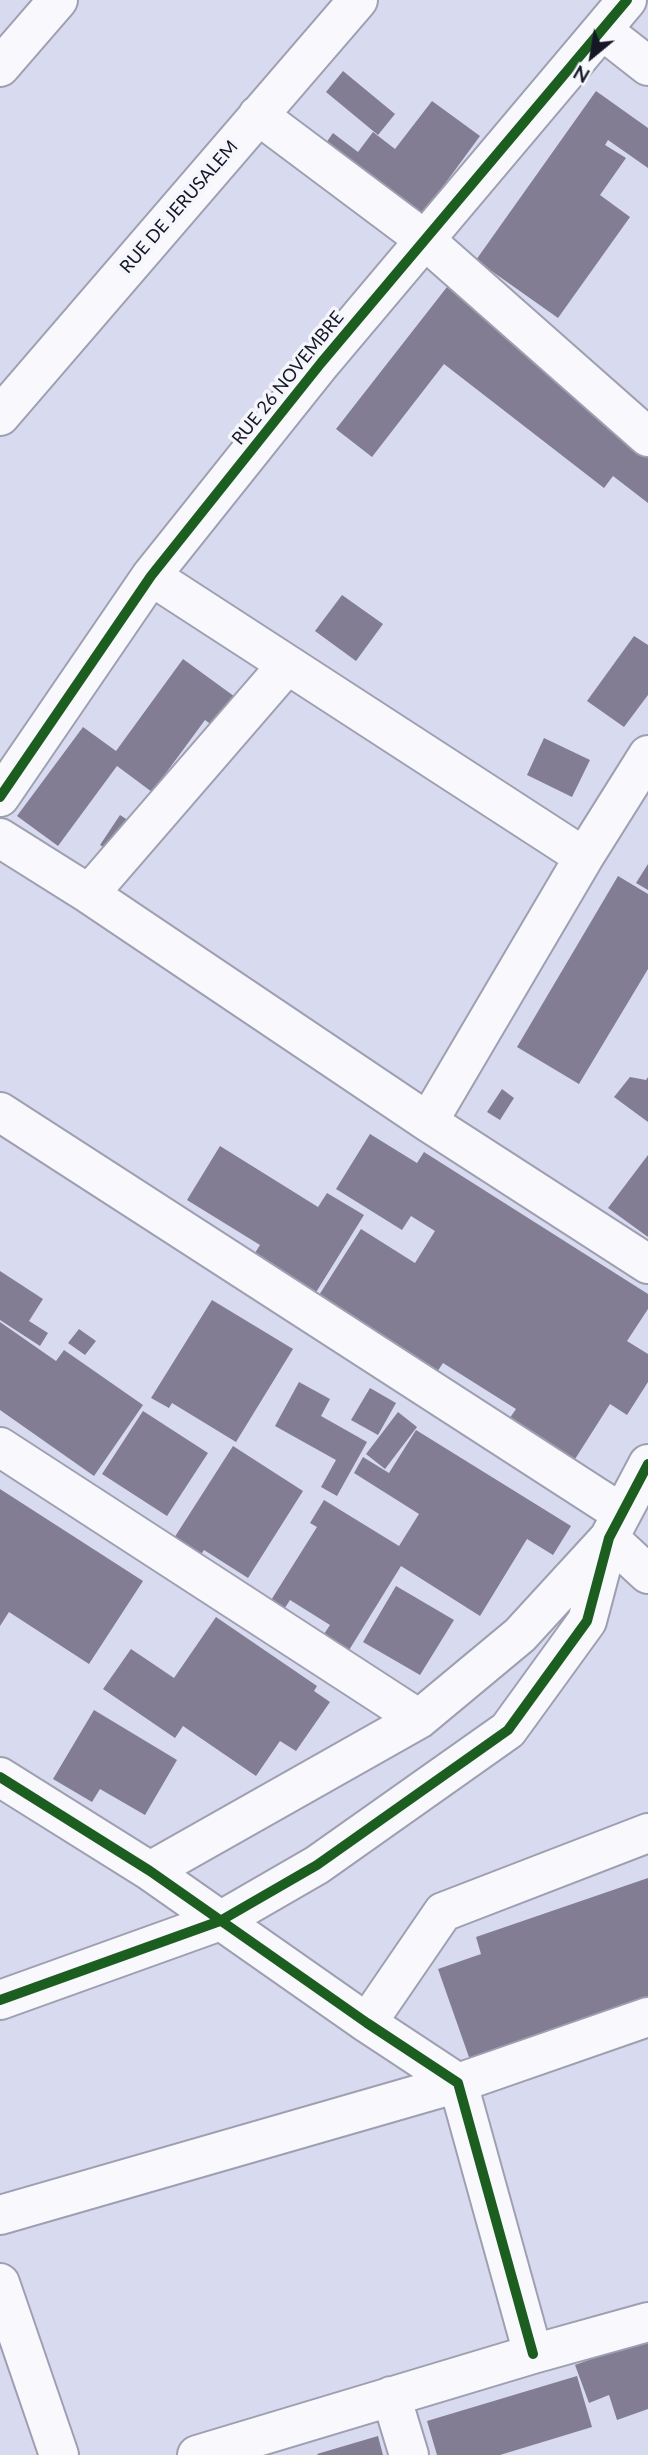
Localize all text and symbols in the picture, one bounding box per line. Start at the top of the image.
north arrow [557,21,627,91]
text: N [569,61,593,88]
street label: RUE DE JERUSALEM [116,136,242,278]
street label: RUE 26 NOVEMBRE [228,307,348,449]

